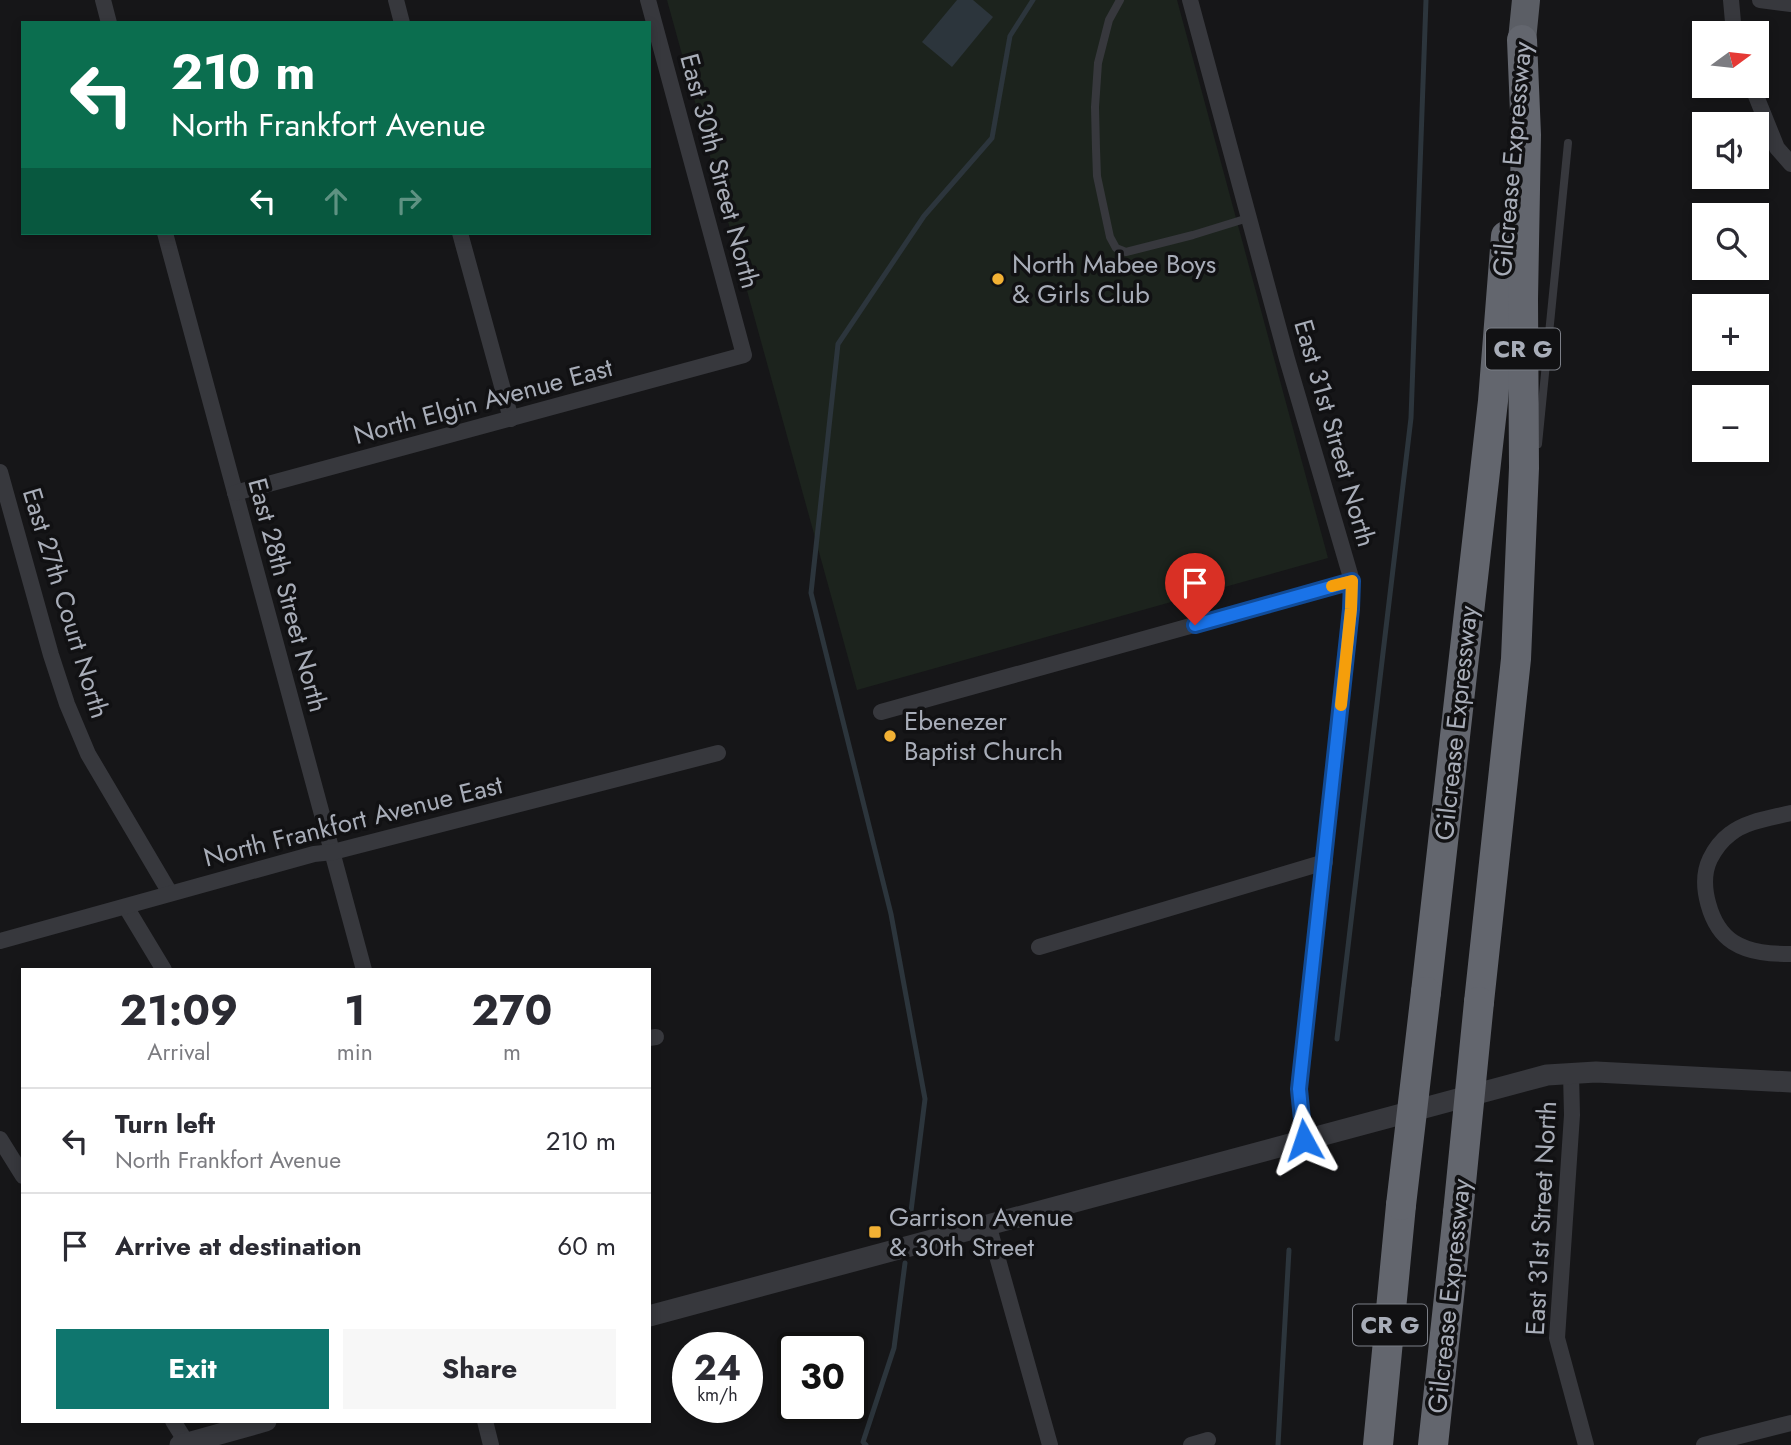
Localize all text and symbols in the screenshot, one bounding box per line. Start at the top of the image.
north arrow [1692,21,1769,98]
map controls [1692,21,1769,462]
text: 210 m [171,37,315,107]
street label: Gilcrease Expressway [1483,39,1541,278]
icon: left [56,49,147,140]
street label: East 30th Street North [670,49,770,293]
text: North Frankfort Avenue [171,102,486,148]
button: sound [1692,112,1769,189]
icon: left [244,182,282,220]
icon: ahead [317,182,355,220]
icon: right [390,182,428,220]
button: search [1692,203,1769,280]
place label: North Mabee Boys & Girls Club [1012,245,1216,313]
marker: North Mabee Boys & Girls Club [990,271,1006,287]
button: + [1692,294,1769,371]
street label: East 31st Street North [1284,315,1386,551]
road number: CR G [1486,328,1560,370]
street label: North Elgin Avenue East [349,348,617,454]
button: − [1692,385,1769,462]
street label: East 28th Street North [238,474,338,716]
street label: East 27th Court North [13,483,119,723]
pin [1165,553,1225,625]
icon: arrive [1176,564,1214,602]
street label: Gilcrease Expressway [1425,603,1487,842]
place label: Ebenezer Baptist Church [904,702,1063,770]
marker: Ebenezer Baptist Church [882,728,898,744]
street label: North Frankfort Avenue East [200,765,507,877]
text: 21:09 [120,980,238,1041]
text: 1 [344,980,366,1041]
text: 270 [472,980,552,1041]
text: Arrival [147,1035,211,1069]
text: min [337,1035,373,1069]
text: m [503,1035,521,1069]
street label: East 31st Street North [1516,1100,1566,1336]
position arrow [1267,1103,1341,1177]
text: Turn left [115,1105,215,1143]
icon: left [56,1122,94,1160]
text: 210 m [546,1122,616,1160]
text: North Frankfort Avenue [115,1143,341,1177]
street label: Gilcrease Expressway [1418,1176,1480,1415]
place label: Garrison Avenue & 30th Street [889,1198,1073,1266]
marker: Garrison Avenue & 30th Street [867,1224,883,1240]
icon: arrive [56,1227,94,1265]
text: Arrive at destination [115,1227,362,1265]
text: 60 m [557,1227,616,1265]
road number: CR G [1353,1304,1427,1345]
button: Exit [56,1329,329,1409]
button: Share [343,1329,616,1409]
speed limit sign: 30 [777,1332,868,1423]
text: 24 [694,1343,741,1393]
text: km/h [697,1382,738,1408]

